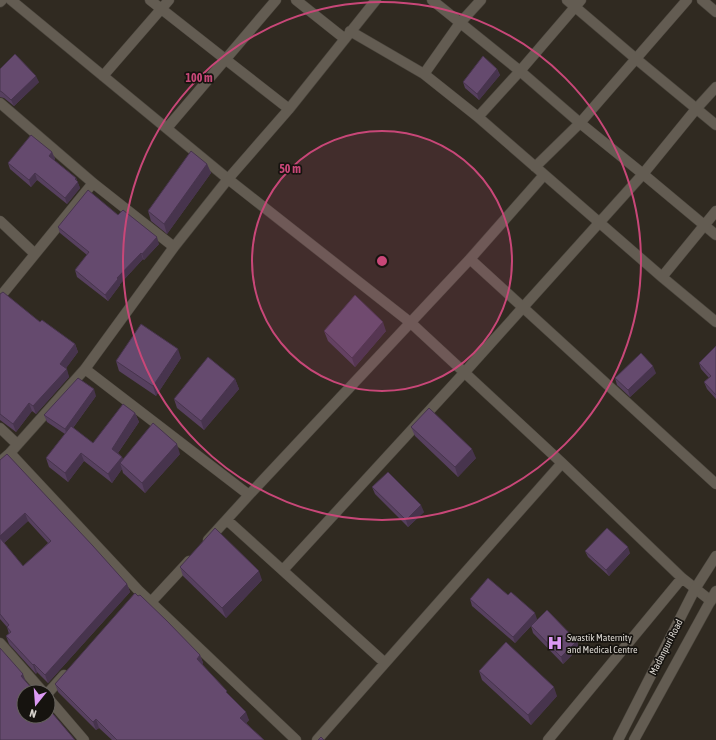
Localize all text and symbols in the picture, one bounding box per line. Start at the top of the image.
text: 100 m [185,71,213,85]
text: 50 m [279,162,301,176]
centre of rings [375,254,389,268]
street label: Madanpuri Road [647,617,685,677]
place label: Swastik Maternity and Medical Centre [567,632,638,655]
hospital icon: Swastik Maternity and Medical Centre [546,634,564,652]
north arrow [16,684,56,724]
text: N [28,707,38,720]

